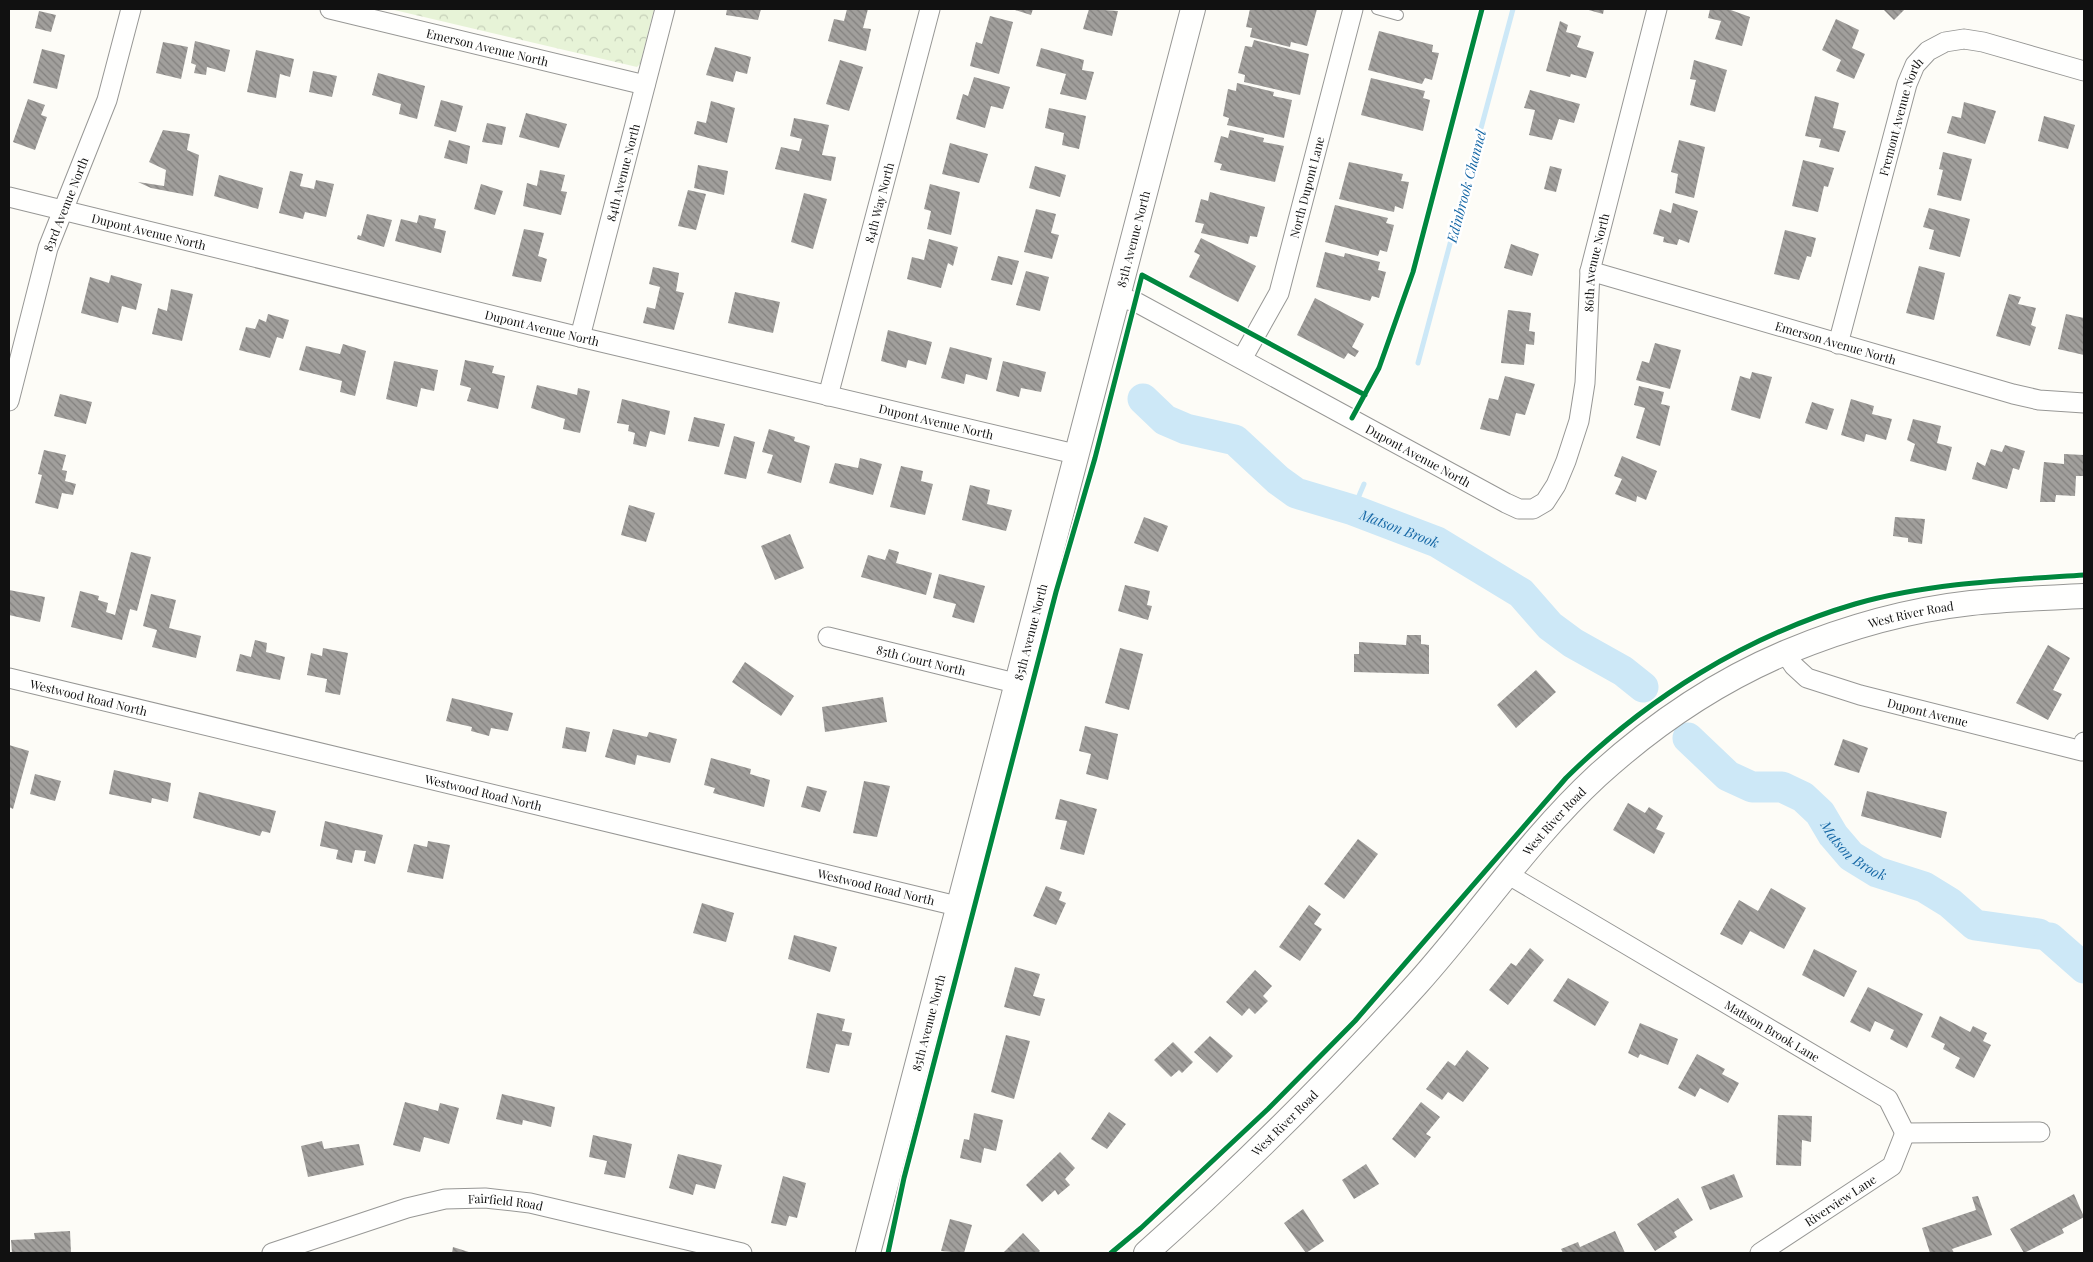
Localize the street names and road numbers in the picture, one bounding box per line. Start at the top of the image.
street label: Emerson Avenue North [425,25,550,69]
street label: Fremont Avenue North [1875,54,1926,177]
street label: 84th Avenue North [602,122,643,223]
street label: North Dupont Lane [1286,135,1327,240]
street label: 83rd Avenue North [39,155,91,253]
street label: 84th Way North [861,161,897,245]
street label: 85th Avenue North [1113,189,1153,289]
street label: Dupont Avenue North [90,210,208,253]
street label: 86th Avenue North [1580,211,1612,312]
street label: Dupont Avenue North [483,306,601,349]
street label: Emerson Avenue North [1773,317,1898,368]
street label: Dupont Avenue North [877,400,995,442]
street label: Dupont Avenue North [1363,420,1474,490]
street label: 85th Avenue North [1010,582,1051,682]
street label: West River Road [1865,597,1955,632]
street label: 85th Court North [875,641,967,679]
street label: Westwood Road North [28,675,149,719]
street label: Dupont Avenue [1886,694,1970,730]
street label: Westwood Road North [422,770,544,814]
street label: West River Road [1518,783,1589,859]
street label: Westwood Road North [815,865,936,908]
street label: 85th Avenue North [908,973,948,1073]
street label: Mattson Brook Lane [1722,996,1823,1065]
street label: West River Road [1247,1086,1321,1160]
street label: Riverview Lane [1801,1171,1879,1229]
street label: Fairfield Road [468,1190,545,1214]

